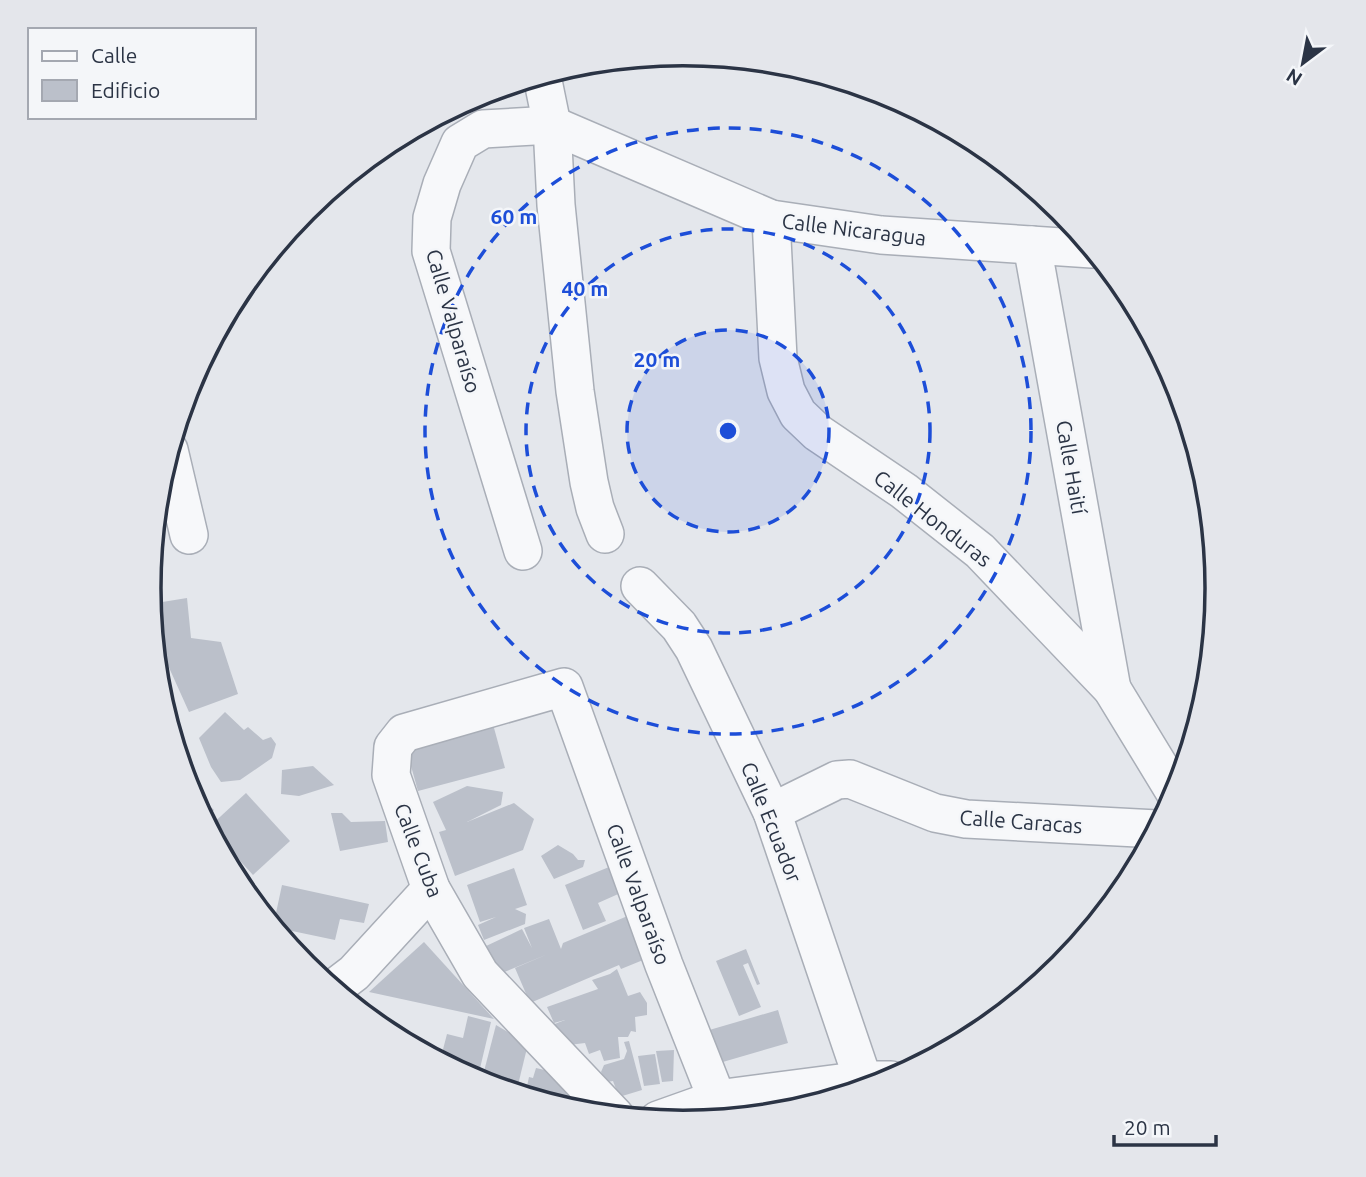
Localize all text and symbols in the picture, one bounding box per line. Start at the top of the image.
legend [28,28,256,119]
north arrow [1268,28,1338,98]
text: Calle [91,43,137,67]
text: N [1282,64,1306,91]
text: Edificio [91,78,160,102]
text: 60 m [491,204,537,228]
street label: Calle Nicaragua [780,208,928,250]
street label: Calle Valparaíso [422,246,486,396]
text: 40 m [562,276,608,300]
text: 20 m [634,347,680,371]
street label: Calle Haití [1052,418,1092,517]
centre of rings [716,419,740,443]
street label: Calle Honduras [870,465,996,571]
street label: Calle Ecuador [737,758,807,886]
street label: Calle Cuba [390,800,448,900]
street label: Calle Caracas [959,805,1083,837]
street label: Calle Valparaíso [602,820,676,968]
scale bar [1114,1104,1216,1148]
text: 20 m [1124,1115,1171,1139]

